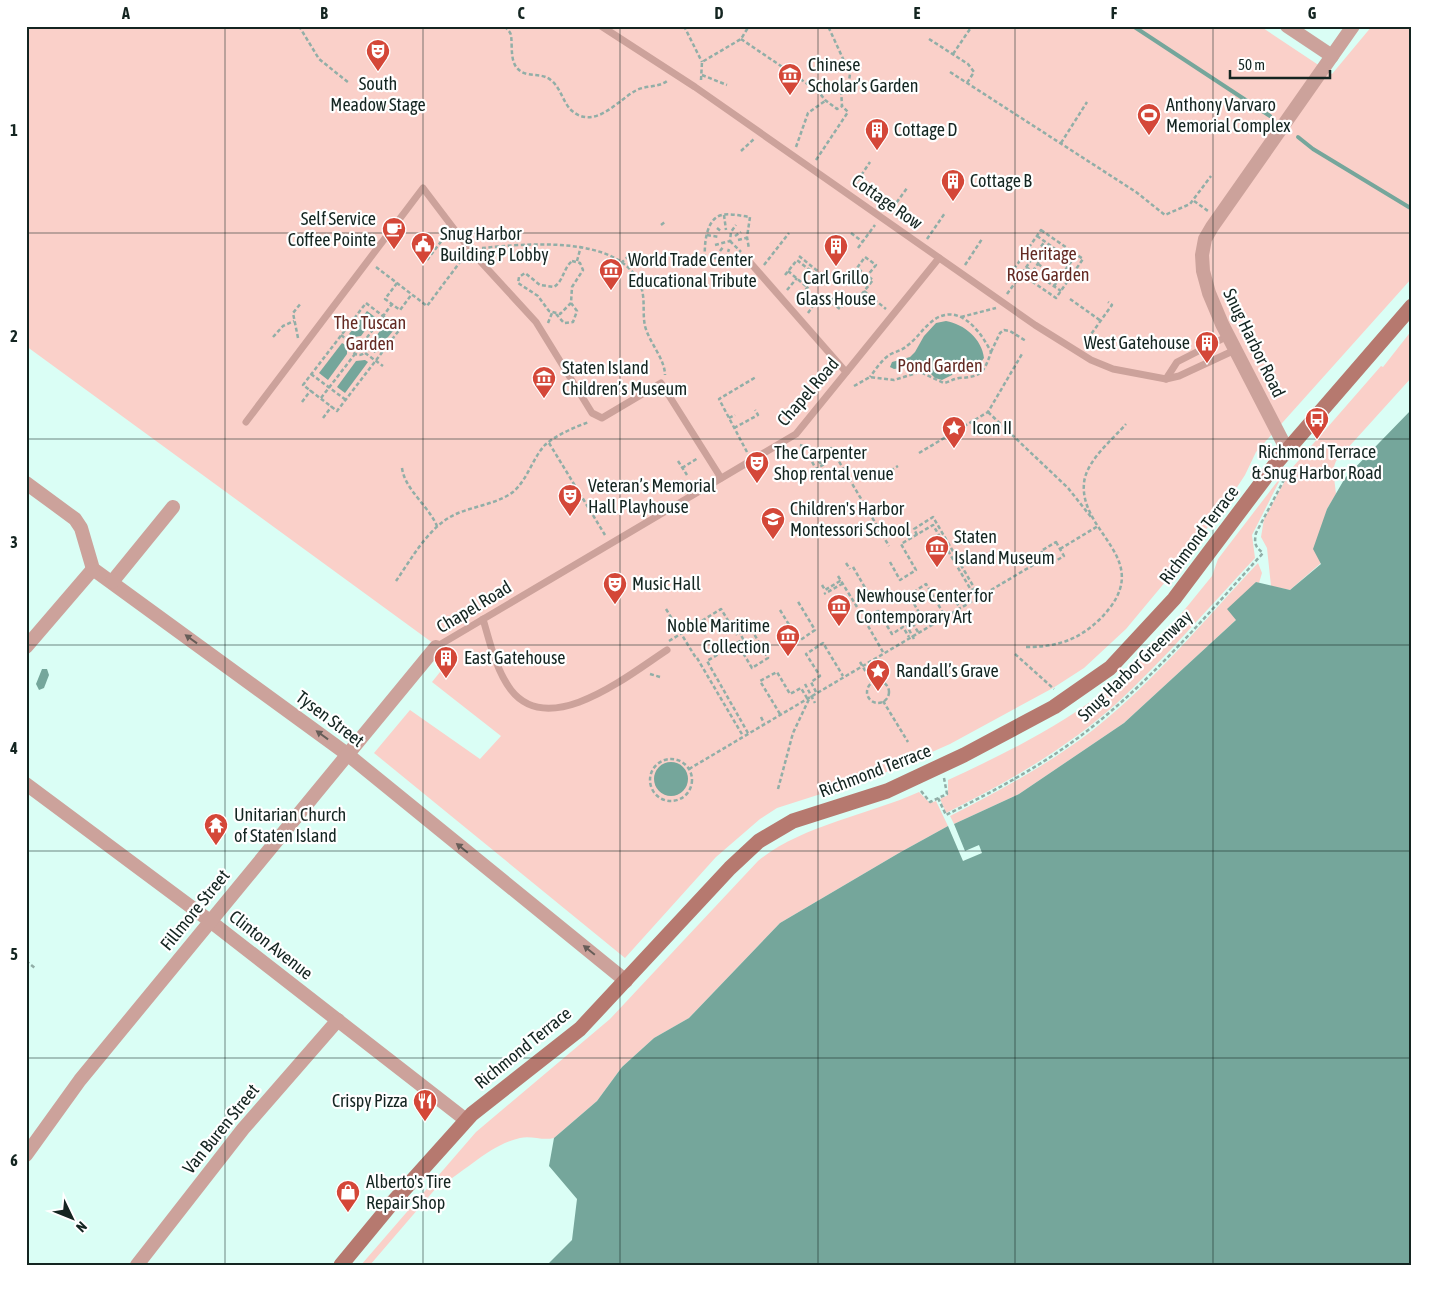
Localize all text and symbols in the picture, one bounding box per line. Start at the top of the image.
text: A [121,4,130,22]
text: B [320,4,328,22]
text: C [517,4,525,22]
text: D [715,4,724,22]
text: E [914,4,921,22]
text: F [1111,4,1118,22]
text: G [1308,4,1317,22]
theatre icon: South Meadow Stage [365,38,391,72]
scale bar [1230,48,1330,80]
place label: Chinese Scholar’s Garden [808,54,918,96]
text: 50 m [1238,56,1265,73]
museum icon: Chinese Scholar’s Garden [777,62,803,96]
place label: South Meadow Stage [330,73,426,115]
place label: Anthony Varvaro Memorial Complex [1166,94,1291,136]
sports icon: Anthony Varvaro Memorial Complex [1136,102,1162,136]
building icon: Cottage D [864,117,890,151]
place label: Cottage D [894,119,957,140]
text: 1 [10,121,18,139]
building icon: Cottage B [940,168,966,202]
street label: Cottage Row [848,170,927,234]
place label: Cottage B [970,170,1032,191]
place label: Self Service Coffee Pointe [288,208,376,250]
cafe icon: Self Service Coffee Pointe [381,216,407,250]
place label: Snug Harbor Building P Lobby [440,223,549,265]
public building icon: Snug Harbor Building P Lobby [410,231,436,265]
building icon: Carl Grillo Glass House [823,233,849,267]
park label: Heritage Rose Garden [1006,243,1090,285]
place label: World Trade Center Educational Tribute [628,249,757,291]
museum icon: World Trade Center Educational Tribute [598,257,624,291]
place label: Carl Grillo Glass House [796,267,876,309]
street label: Snug Harbor Road [1219,285,1290,401]
park label: The Tuscan Garden [334,312,406,354]
text: 2 [10,327,18,345]
building icon: West Gatehouse [1194,330,1220,364]
place label: West Gatehouse [1084,332,1190,353]
street label: Chapel Road [772,353,843,430]
park label: Pond Garden [897,355,983,376]
place label: Staten Island Children’s Museum [562,357,687,399]
museum icon: Staten Island Children’s Museum [531,365,557,399]
bus stop icon: Richmond Terrace & Snug Harbor Road [1304,406,1330,440]
place icon: Icon II [941,415,967,449]
place label: Icon II [972,417,1012,438]
place label: Richmond Terrace & Snug Harbor Road [1252,441,1382,483]
place label: The Carpenter Shop rental venue [774,442,894,484]
theatre icon: The Carpenter Shop rental venue [744,450,770,484]
place label: Veteran’s Memorial Hall Playhouse [588,475,716,517]
street label: Richmond Terrace [1155,481,1243,588]
theatre icon: Veteran’s Memorial Hall Playhouse [557,483,583,517]
place label: Children's Harbor Montessori School [790,498,910,540]
school or university icon: Children's Harbor Montessori School [760,506,786,540]
place label: Staten Island Museum [954,526,1055,568]
text: 3 [10,533,18,551]
museum icon: Staten Island Museum [924,534,950,568]
theatre icon: Music Hall [602,571,628,605]
place label: Music Hall [632,573,701,594]
street label: Chapel Road [433,576,515,637]
place label: Newhouse Center for Contemporary Art [856,585,994,627]
museum icon: Newhouse Center for Contemporary Art [826,593,852,627]
street label: Snug Harbor Greenway [1073,606,1196,725]
place label: Noble Maritime Collection [667,615,770,657]
museum icon: Noble Maritime Collection [775,623,801,657]
one-way arrow [184,634,198,644]
building icon: East Gatehouse [433,645,459,679]
place label: East Gatehouse [464,647,566,668]
place icon: Randall’s Grave [865,658,891,692]
place label: Randall’s Grave [896,660,999,681]
street label: Tysen Street [292,686,368,751]
one-way arrow [315,731,328,741]
text: 4 [9,739,18,757]
street label: Richmond Terrace [816,740,934,802]
place label: Unitarian Church of Staten Island [234,804,346,846]
temple icon: Unitarian Church of Staten Island [203,812,229,846]
one-way arrow [456,842,469,853]
street label: Fillmore Street [156,865,234,954]
street label: Clinton Avenue [225,905,317,984]
one-way arrow [582,944,595,955]
text: 5 [10,945,18,963]
street label: Richmond Terrace [470,1002,575,1093]
street label: Van Buren Street [178,1080,263,1178]
restaurant icon: Crispy Pizza [412,1088,438,1122]
place label: Crispy Pizza [332,1090,408,1111]
text: 6 [10,1151,18,1169]
place label: Alberto's Tire Repair Shop [366,1171,451,1213]
shop icon: Alberto's Tire Repair Shop [335,1179,361,1213]
north arrow [48,1194,98,1244]
text: N [73,1218,90,1235]

